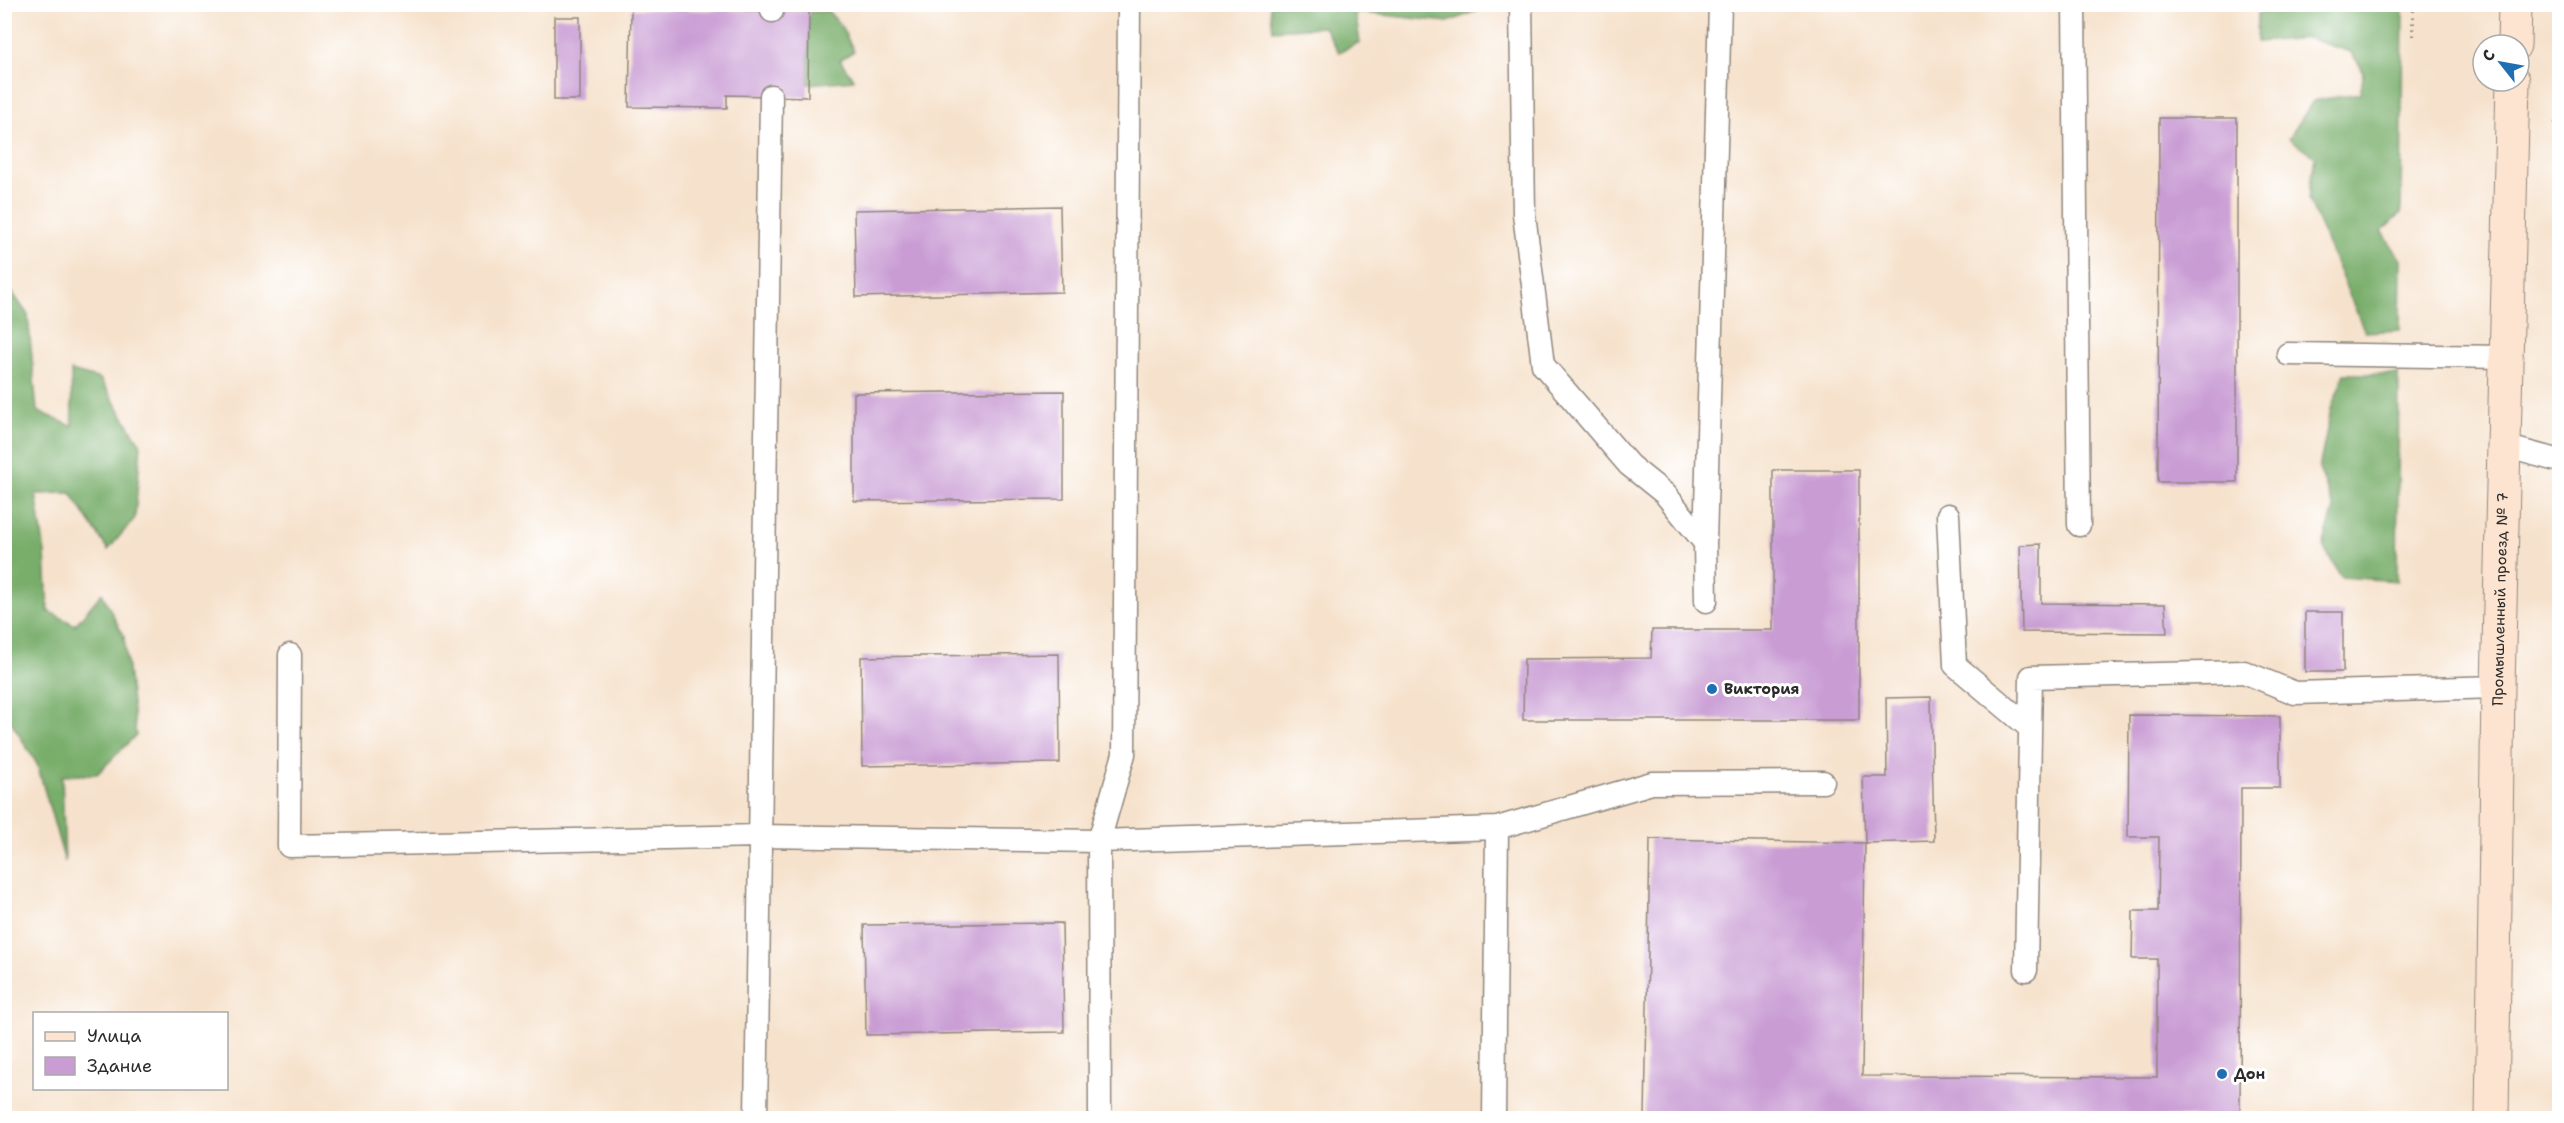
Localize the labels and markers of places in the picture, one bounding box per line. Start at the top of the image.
place label: Виктория [1724,679,1800,699]
marker: Виктория [1705,682,1719,696]
place label: Дон [2234,1064,2265,1084]
marker: Дон [2215,1067,2229,1081]

